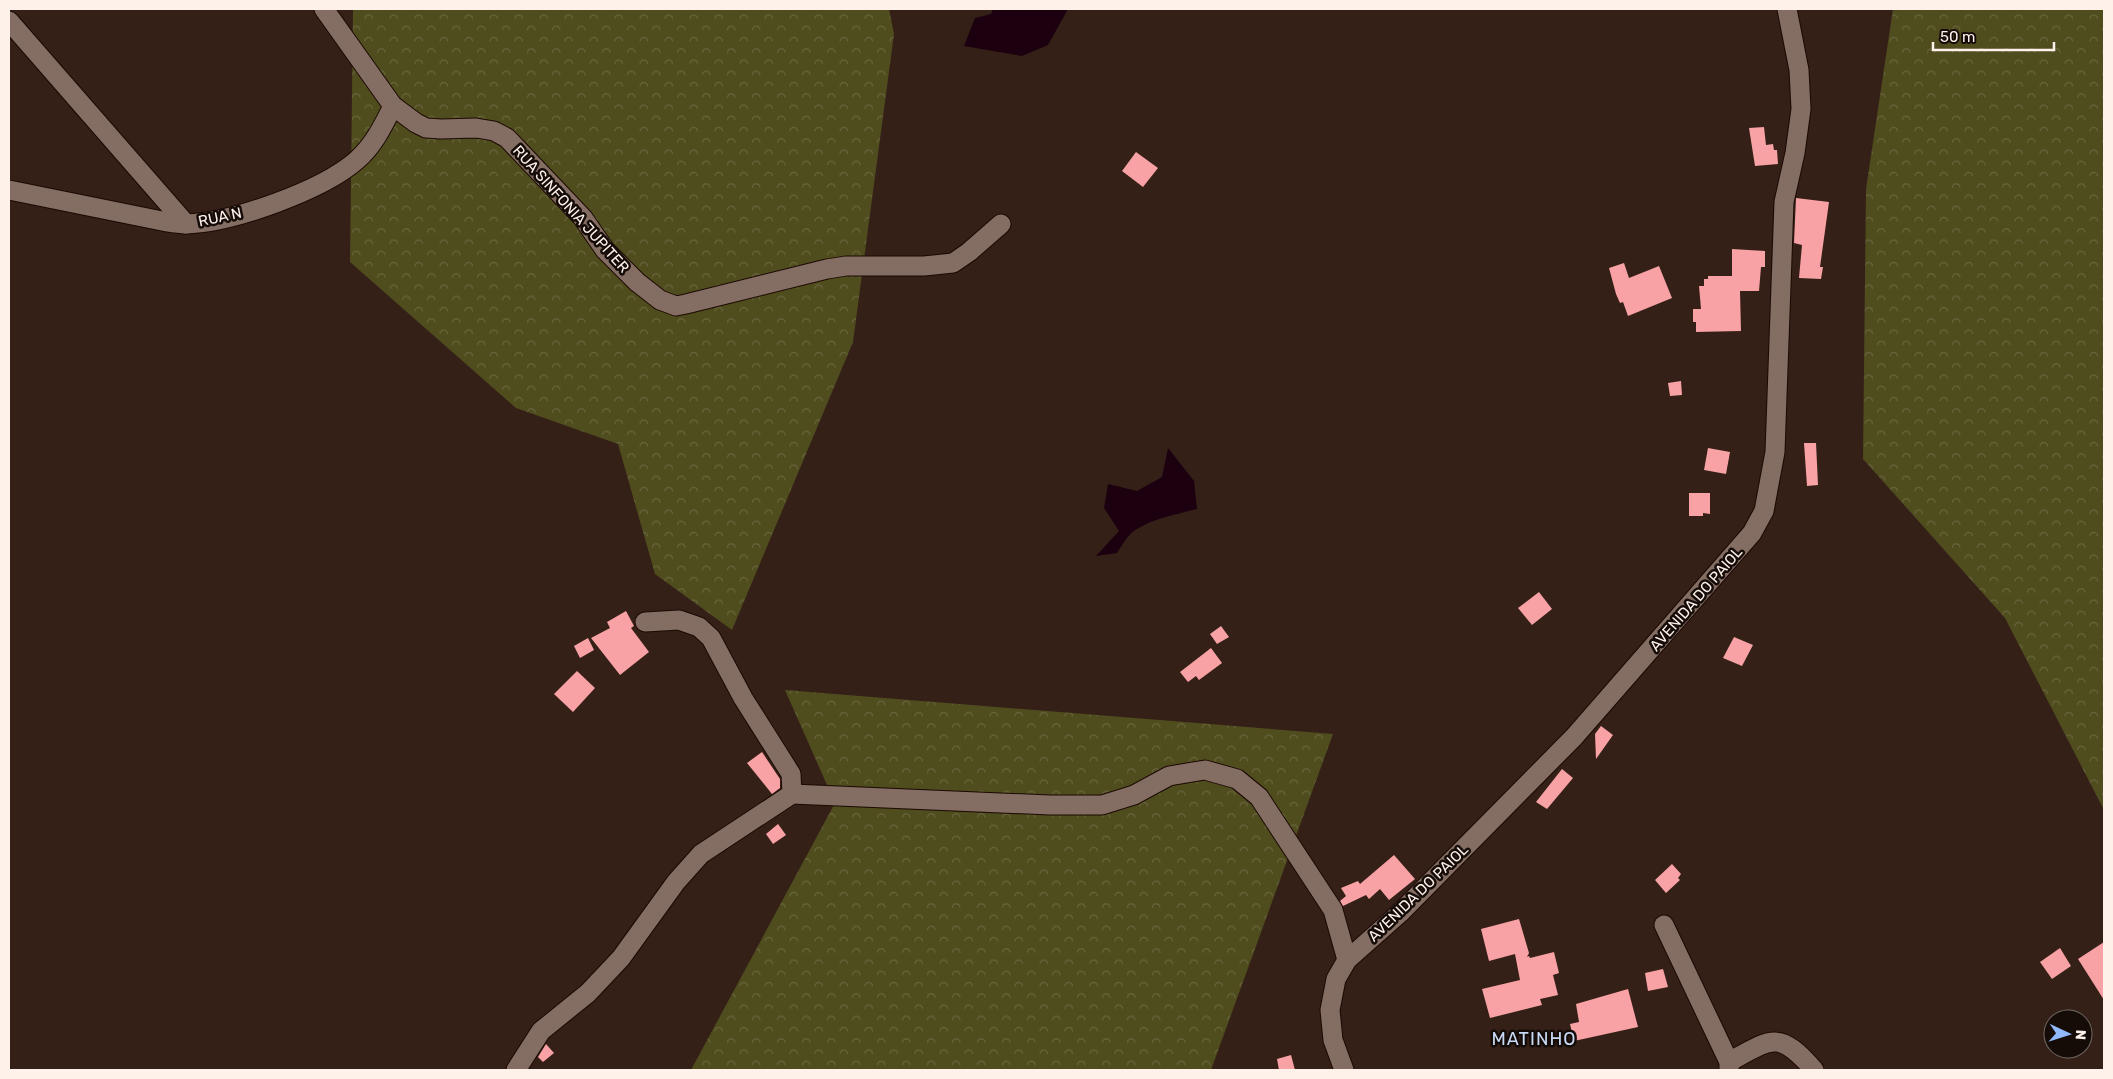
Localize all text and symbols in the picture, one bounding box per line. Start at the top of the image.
scale bar [1933,20,2054,52]
text: 50 m [1940,28,1975,46]
street label: RUA SINFONIA JUPITER [509,142,633,277]
street label: RUA N [197,204,243,230]
street label: AVENIDA DO PAIOL [1646,543,1747,655]
street label: AVENIDA DO PAIOL [1364,840,1472,945]
north arrow [2043,1009,2093,1059]
district label: MATINHO [1492,1028,1576,1050]
text: N [2072,1029,2089,1040]

